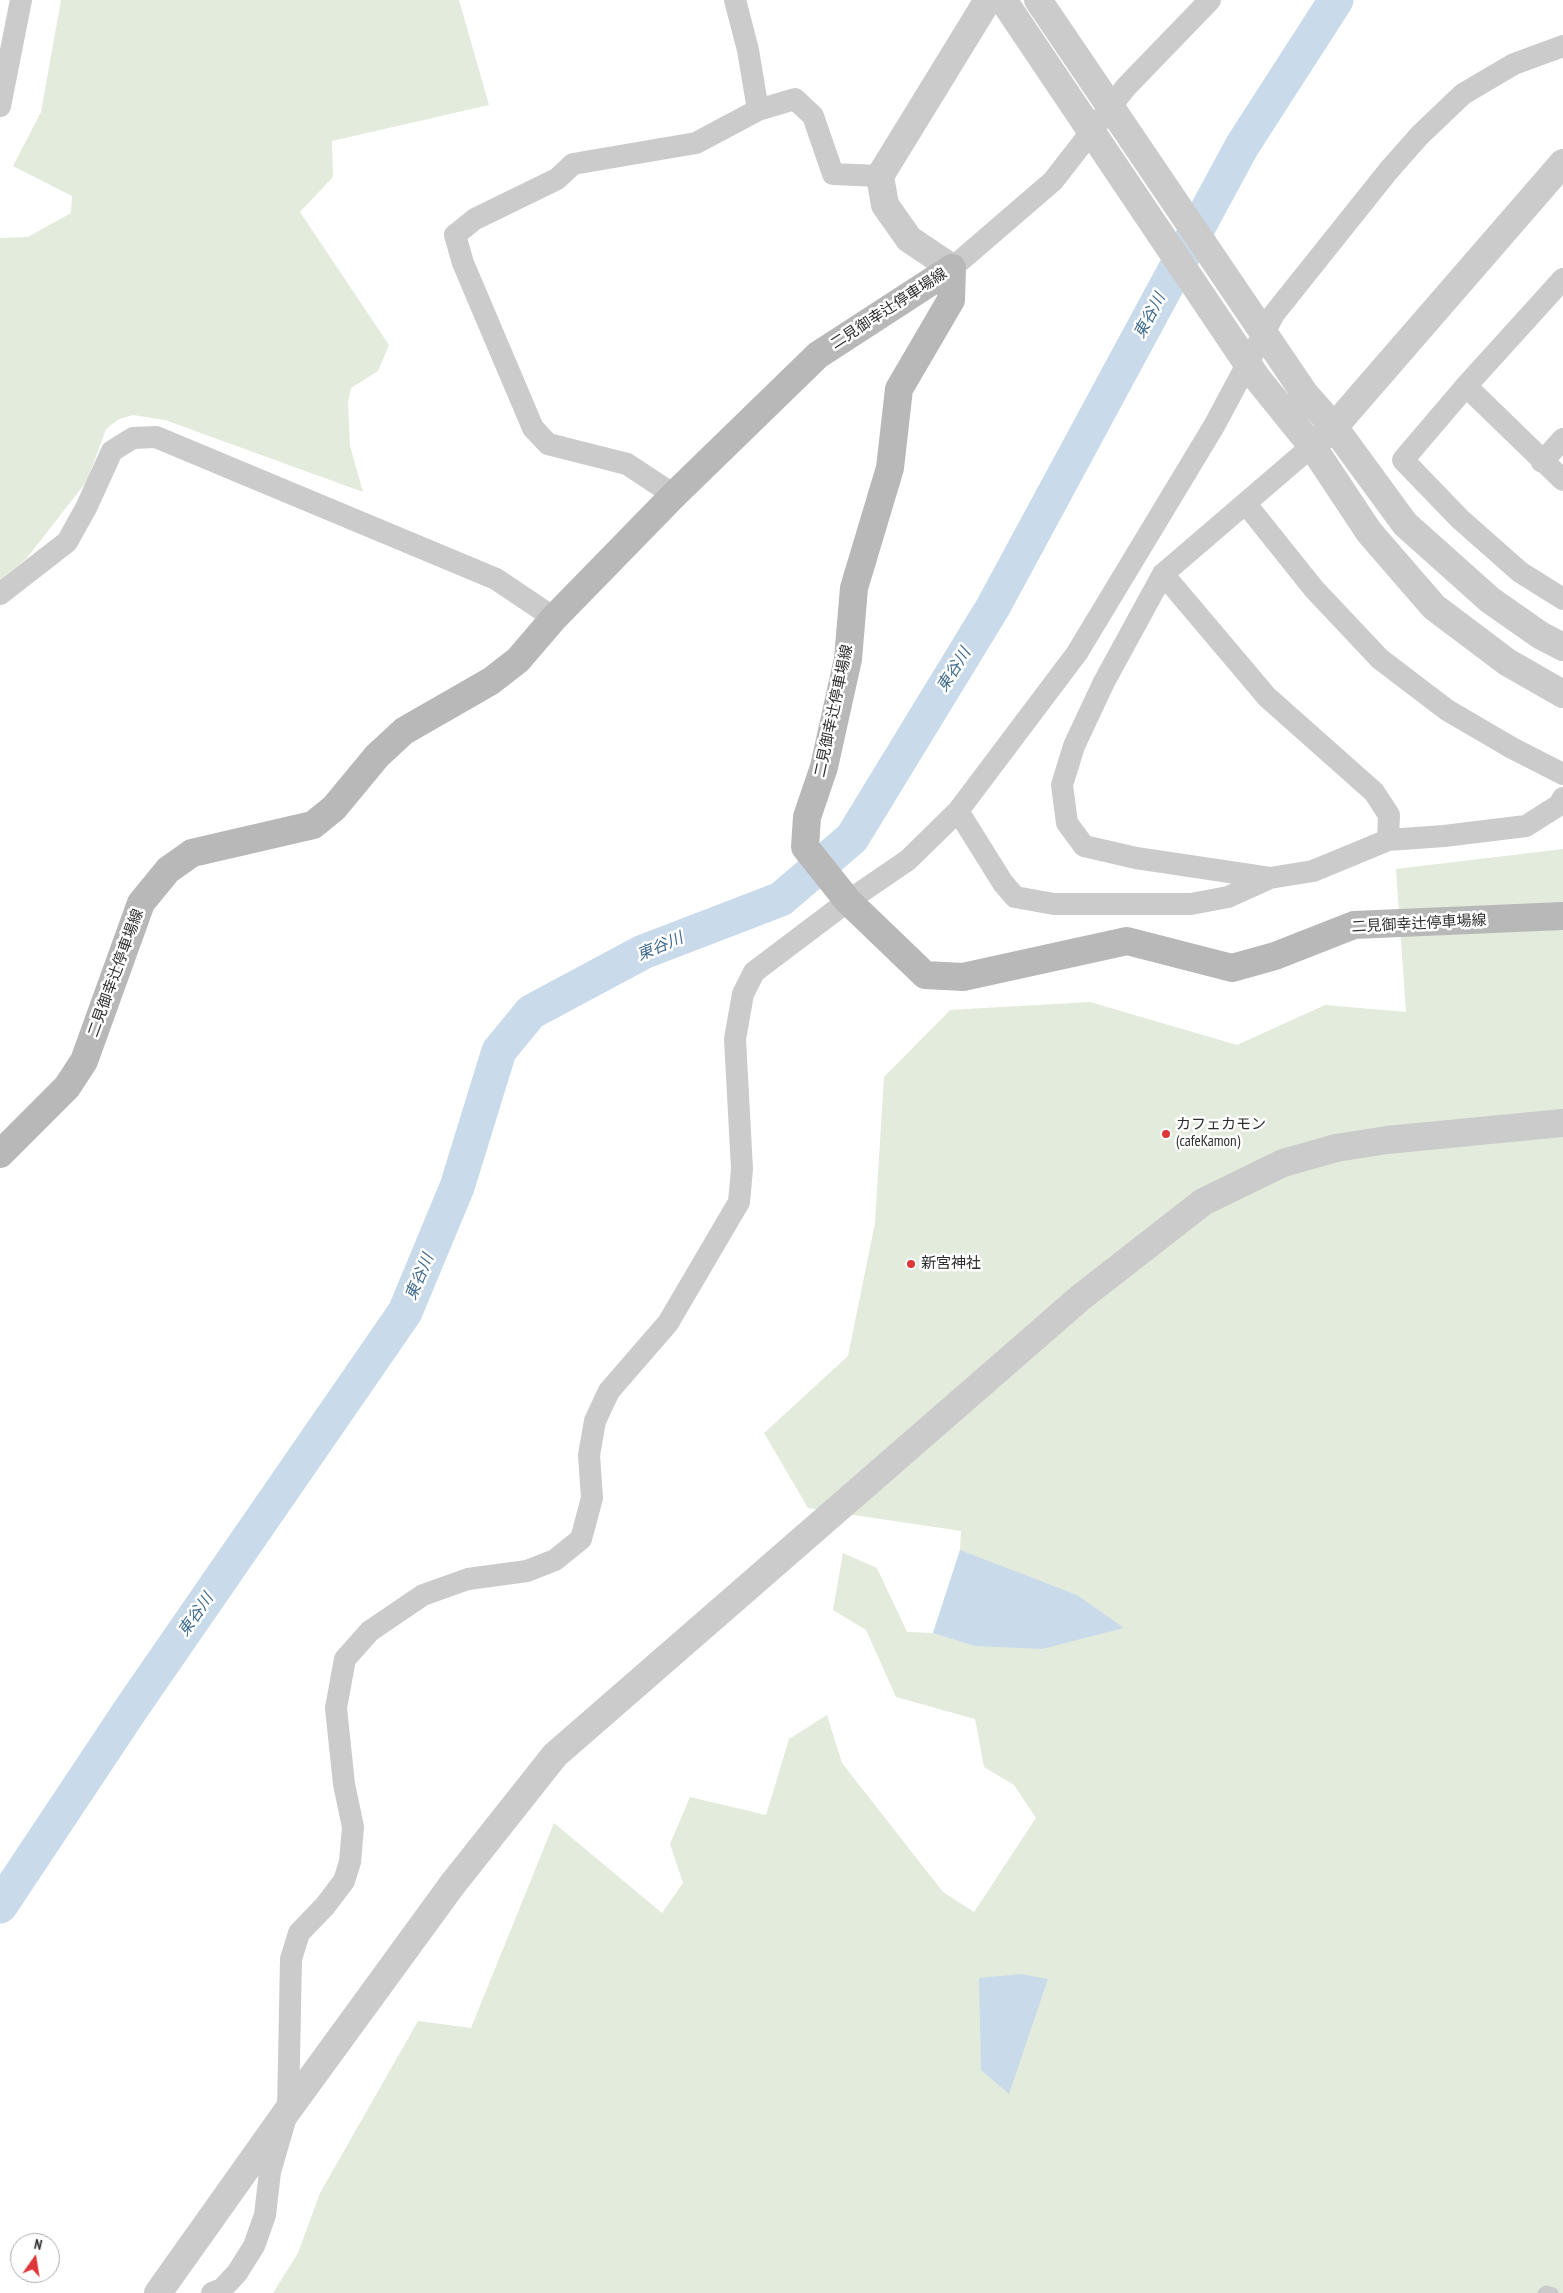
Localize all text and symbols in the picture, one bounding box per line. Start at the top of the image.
street label: 二見御幸辻停車場線 [827,265,951,353]
water label: 東谷川 [1130,290,1170,342]
street label: 二見御幸辻停車場線 [811,643,857,779]
water label: 東谷川 [933,645,975,695]
street label: 二見御幸辻停車場線 [84,906,148,1040]
street label: 二見御幸辻停車場線 [1351,911,1487,937]
water label: 東谷川 [634,929,686,965]
place label: カフェカモン (cafeKamon) [1176,1116,1266,1151]
marker: カフェカモン (cafeKamon) [1160,1128,1172,1140]
water label: 東谷川 [402,1251,438,1303]
place label: 新宮神社 [921,1255,981,1273]
marker: 新宮神社 [905,1258,917,1270]
water label: 東谷川 [174,1590,218,1640]
north arrow [10,2233,60,2283]
text: N [32,2235,44,2254]

